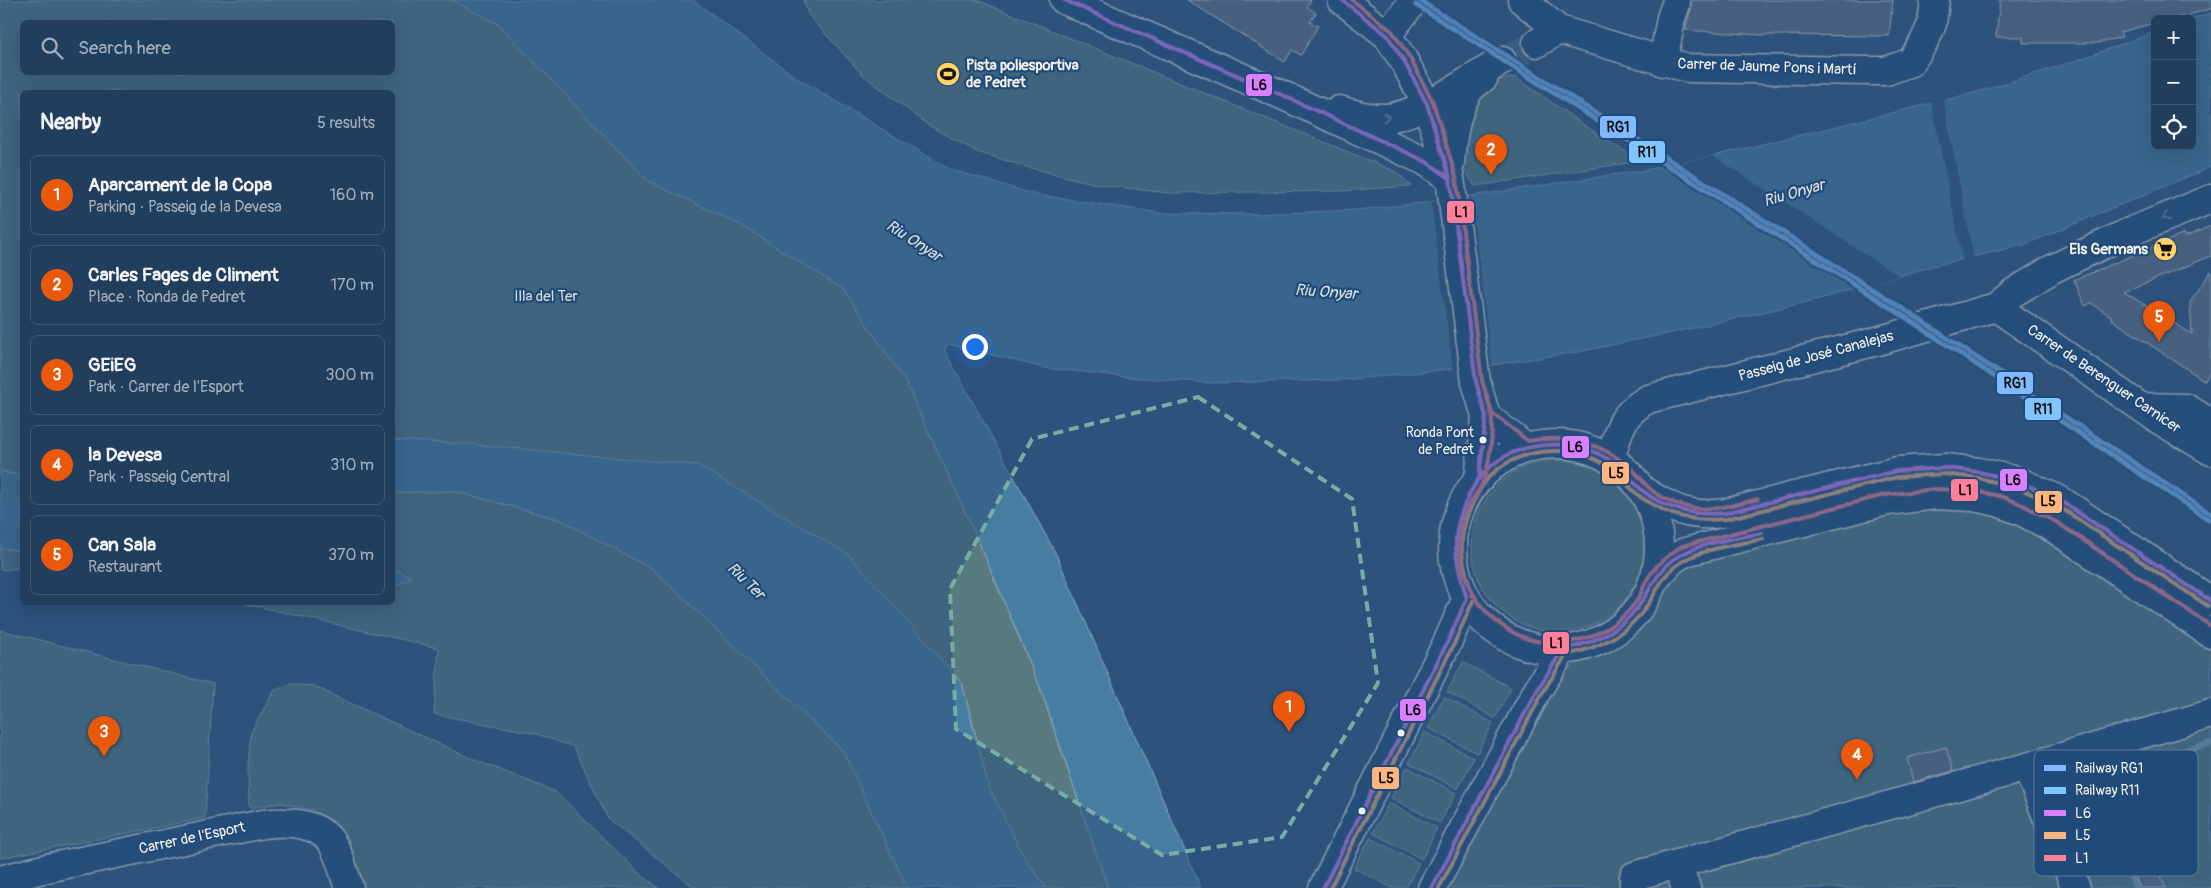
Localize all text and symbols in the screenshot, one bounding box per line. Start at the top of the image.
map controls [2151,15,2196,150]
button: + [2151,15,2196,60]
search box [20,20,395,75]
icon: search [38,34,66,62]
text: Search here [78,36,171,60]
street label: Carrer de Jaume Pons i Martí [1677,54,1857,80]
place label: Pista poliesportiva de Pedret [966,56,1079,92]
button: − [2151,60,2196,105]
sports icon: Pista poliesportiva de Pedret [935,61,961,87]
line badge: L6 [1245,73,1273,97]
text: L6 [1251,77,1267,94]
button: locate [2151,105,2196,150]
text: Nearby [40,109,101,136]
one-way arrow [1382,111,1390,122]
text: 5 results [317,113,375,133]
line badge: RG1 [1599,115,1637,139]
text: RG1 [1607,119,1629,136]
pin: 2 [1475,134,1507,175]
line badge: R11 [1628,140,1666,164]
text: R11 [1637,144,1657,161]
text: Aparcament de la Copa [88,173,272,197]
water label: Riu Onyar [1761,174,1829,211]
text: 1 [54,185,60,205]
text: 160 m [330,185,374,205]
text: Parking · Passeig de la Devesa [88,197,282,217]
line badge: L1 [1446,200,1475,224]
text: L1 [1454,204,1468,221]
one-way arrow [2162,211,2171,221]
water label: Riu Onyar [882,216,948,268]
supermarket icon: Els Germans [2152,236,2178,262]
place label: Els Germans [2069,240,2148,259]
text: Carles Fages de Climent [88,263,279,287]
text: 2 [53,275,61,295]
text: 170 m [331,275,374,295]
water label: Riu Onyar [1294,280,1360,304]
text: Place · Ronda de Pedret [88,287,245,307]
park label: Illa del Ter [514,287,578,306]
pin: 5 [2143,301,2175,342]
street label: Carrer de Berenguer Carnicer [2023,320,2185,438]
street label: Passeig de José Canalejas [1736,326,1896,386]
your location [962,334,988,360]
text: GEiEG [88,353,136,377]
text: 3 [53,365,61,385]
text: 300 m [326,365,374,385]
line badge: RG1 [1996,371,2034,395]
text: RG1 [2004,375,2026,392]
text: Park · Carrer de l'Esport [88,377,244,397]
line badge: R11 [2024,397,2062,421]
text: R11 [2033,401,2053,418]
place label: Ronda Pont de Pedret [1406,424,1474,458]
marker: Ronda Pont de Pedret [1478,435,1488,445]
line badge: L6 [1561,435,1590,459]
text: L6 [1567,439,1583,456]
text: la Devesa [88,443,162,467]
text: 4 [52,455,62,475]
text: 310 m [330,455,374,475]
line badge: L5 [1601,461,1630,485]
text: L5 [1608,465,1624,482]
text: Park · Passeig Central [88,467,230,487]
line badge: L6 [1999,468,2028,492]
text: L6 [2005,472,2021,489]
line badge: L1 [1950,478,1979,502]
text: L1 [1958,482,1972,499]
line badge: L5 [2034,490,2063,514]
text: L5 [2040,493,2056,510]
text: Can Sala [88,533,156,557]
text: 5 [53,545,61,565]
text: 370 m [328,545,374,565]
text: Restaurant [88,557,162,577]
water label: Riu Ter [723,558,771,605]
line badge: L1 [1542,631,1570,655]
text: L1 [1549,635,1563,652]
pin: 1 [1273,691,1305,732]
line badge: L6 [1399,698,1427,722]
text: L6 [1405,702,1421,719]
pin: 3 [88,716,120,757]
unlabelled marker [1396,728,1406,738]
pin: 4 [1841,739,1873,780]
legend [2034,750,2198,876]
text: Railway RG1 [2075,760,2143,777]
line badge: L5 [1371,766,1400,790]
text: L5 [1378,770,1394,787]
text: Railway R11 [2075,782,2139,799]
text: L6 [2075,805,2091,822]
unlabelled marker [1357,806,1367,816]
street label: Carrer de l'Esport [137,817,248,859]
text: L5 [2075,827,2090,844]
text: L1 [2075,850,2088,867]

